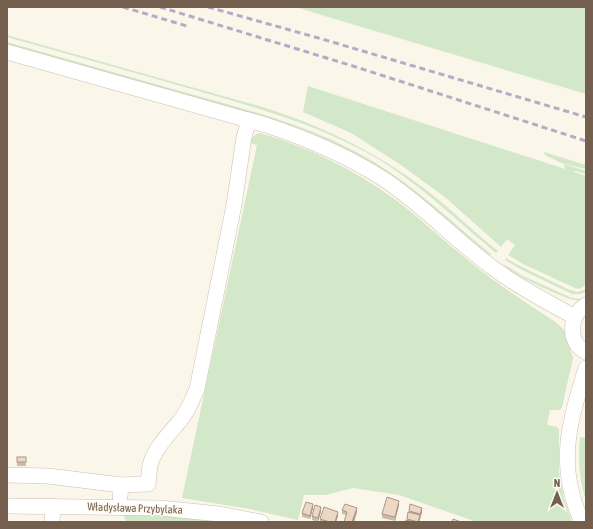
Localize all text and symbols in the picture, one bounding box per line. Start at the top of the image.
north arrow [537,473,577,513]
text: N [554,477,560,489]
street label: Władysława Przybylaka [87,500,183,516]

